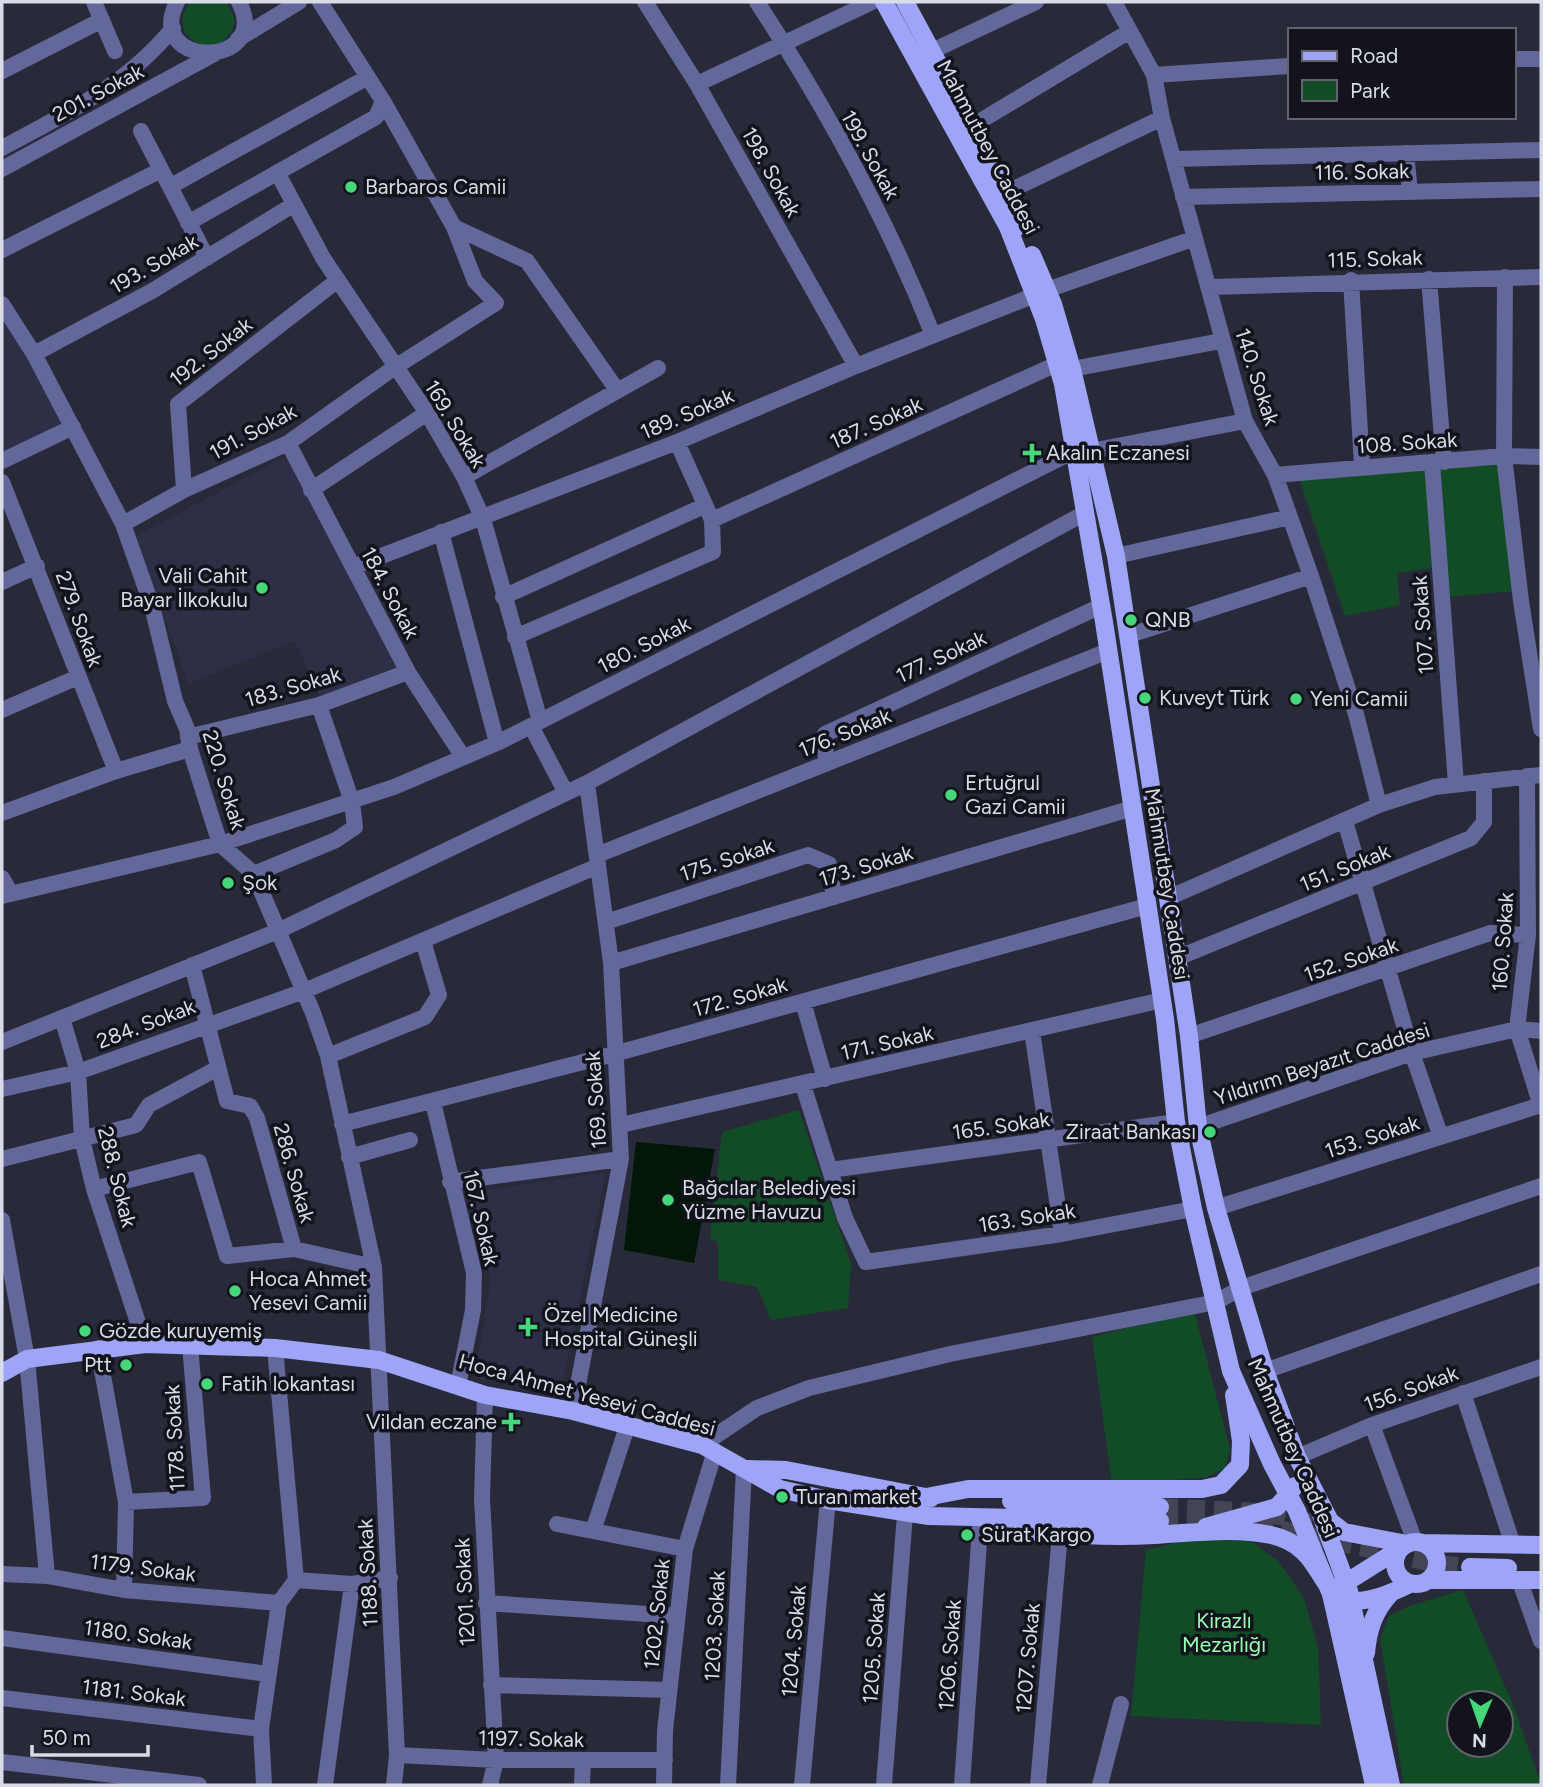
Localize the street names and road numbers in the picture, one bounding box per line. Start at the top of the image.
street label: Mahmutbey Caddesi [932,55,1045,238]
street label: 201. Sokak [48,58,148,127]
street label: 199. Sokak [836,106,906,204]
street label: 198. Sokak [737,122,807,222]
street label: 116. Sokak [1314,158,1410,185]
street label: 193. Sokak [105,228,203,299]
street label: 115. Sokak [1327,244,1424,273]
street label: 192. Sokak [164,311,258,392]
street label: 140. Sokak [1230,325,1285,429]
street label: 169. Sokak [419,375,492,473]
street label: 189. Sokak [636,382,738,444]
street label: 187. Sokak [826,391,927,454]
street label: 191. Sokak [205,398,301,465]
street label: 108. Sokak [1356,426,1459,458]
street label: 184. Sokak [356,543,425,644]
street label: 279. Sokak [51,567,109,671]
street label: 107. Sokak [1407,574,1438,675]
street label: 180. Sokak [593,610,695,679]
street label: 177. Sokak [892,624,991,688]
street label: 183. Sokak [242,661,344,712]
street label: 176. Sokak [795,702,895,762]
street label: 220. Sokak [198,727,252,833]
street label: Mahmutbey Caddesi [1140,786,1195,982]
street label: 175. Sokak [677,832,778,886]
street label: 151. Sokak [1296,838,1394,897]
street label: 173. Sokak [816,839,917,892]
street label: 160. Sokak [1487,891,1518,992]
street label: 152. Sokak [1300,931,1402,987]
street label: 172. Sokak [690,971,791,1022]
street label: 284. Sokak [93,993,199,1054]
street label: Yıldırım Beyazıt Caddesi [1211,1017,1433,1110]
street label: 171. Sokak [838,1020,936,1065]
street label: 169. Sokak [580,1050,611,1150]
street label: 165. Sokak [951,1106,1052,1145]
street label: 153. Sokak [1322,1109,1423,1164]
street label: 286. Sokak [268,1120,321,1226]
street label: 288. Sokak [93,1124,142,1231]
street label: 167. Sokak [458,1168,505,1269]
street label: 163. Sokak [977,1197,1078,1237]
street label: Hoca Ahmet Yesevi Caddesi [456,1348,718,1441]
street label: Mahmutbey Caddesi [1243,1354,1344,1542]
street label: 156. Sokak [1360,1360,1462,1417]
street label: 1178. Sokak [159,1383,190,1492]
street label: 1188. Sokak [352,1517,383,1628]
street label: 1201. Sokak [449,1537,480,1647]
street label: 1179. Sokak [89,1549,198,1586]
street label: 1202. Sokak [638,1557,675,1670]
street label: 1203. Sokak [699,1569,730,1682]
street label: 1204. Sokak [776,1583,811,1698]
street label: 1205. Sokak [857,1591,890,1704]
street label: 1206. Sokak [933,1598,966,1711]
street label: 1207. Sokak [1010,1601,1045,1714]
street label: 1180. Sokak [82,1615,195,1655]
street label: 1181. Sokak [81,1674,188,1711]
street label: 1197. Sokak [478,1725,585,1752]

